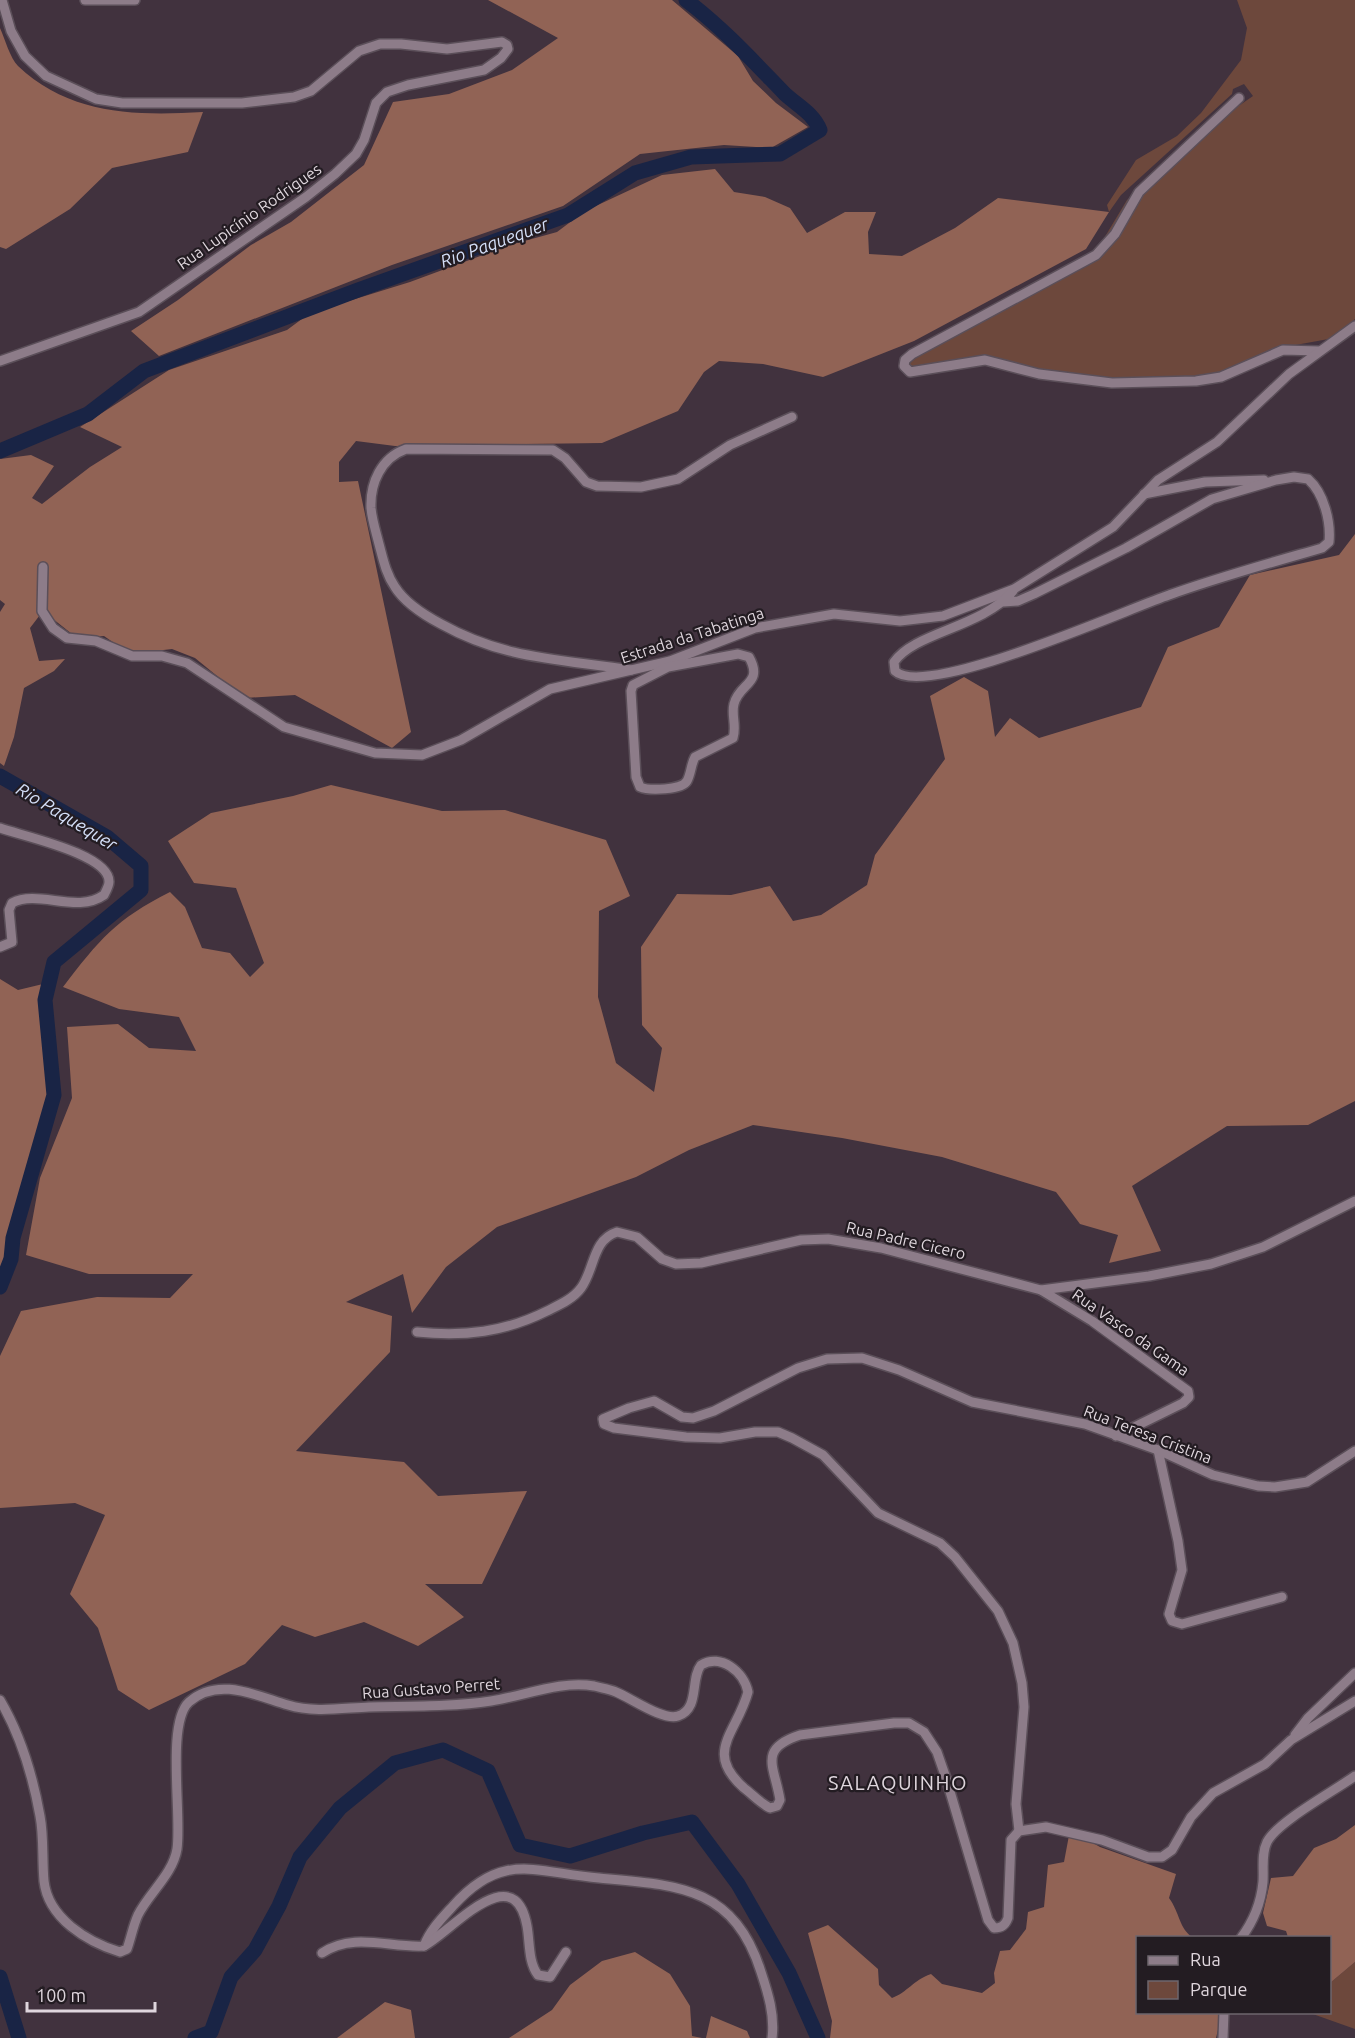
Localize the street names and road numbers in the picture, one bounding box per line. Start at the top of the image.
street label: Rua Lupicínio Rodrigues [174,159,324,273]
street label: Estrada da Tabatinga [618,603,766,667]
street label: Rua Padre Cicero [845,1218,967,1262]
street label: Rua Vasco da Gama [1069,1285,1193,1379]
street label: Rua Teresa Cristina [1081,1401,1215,1467]
street label: Rua Gustavo Perret [361,1674,501,1702]

